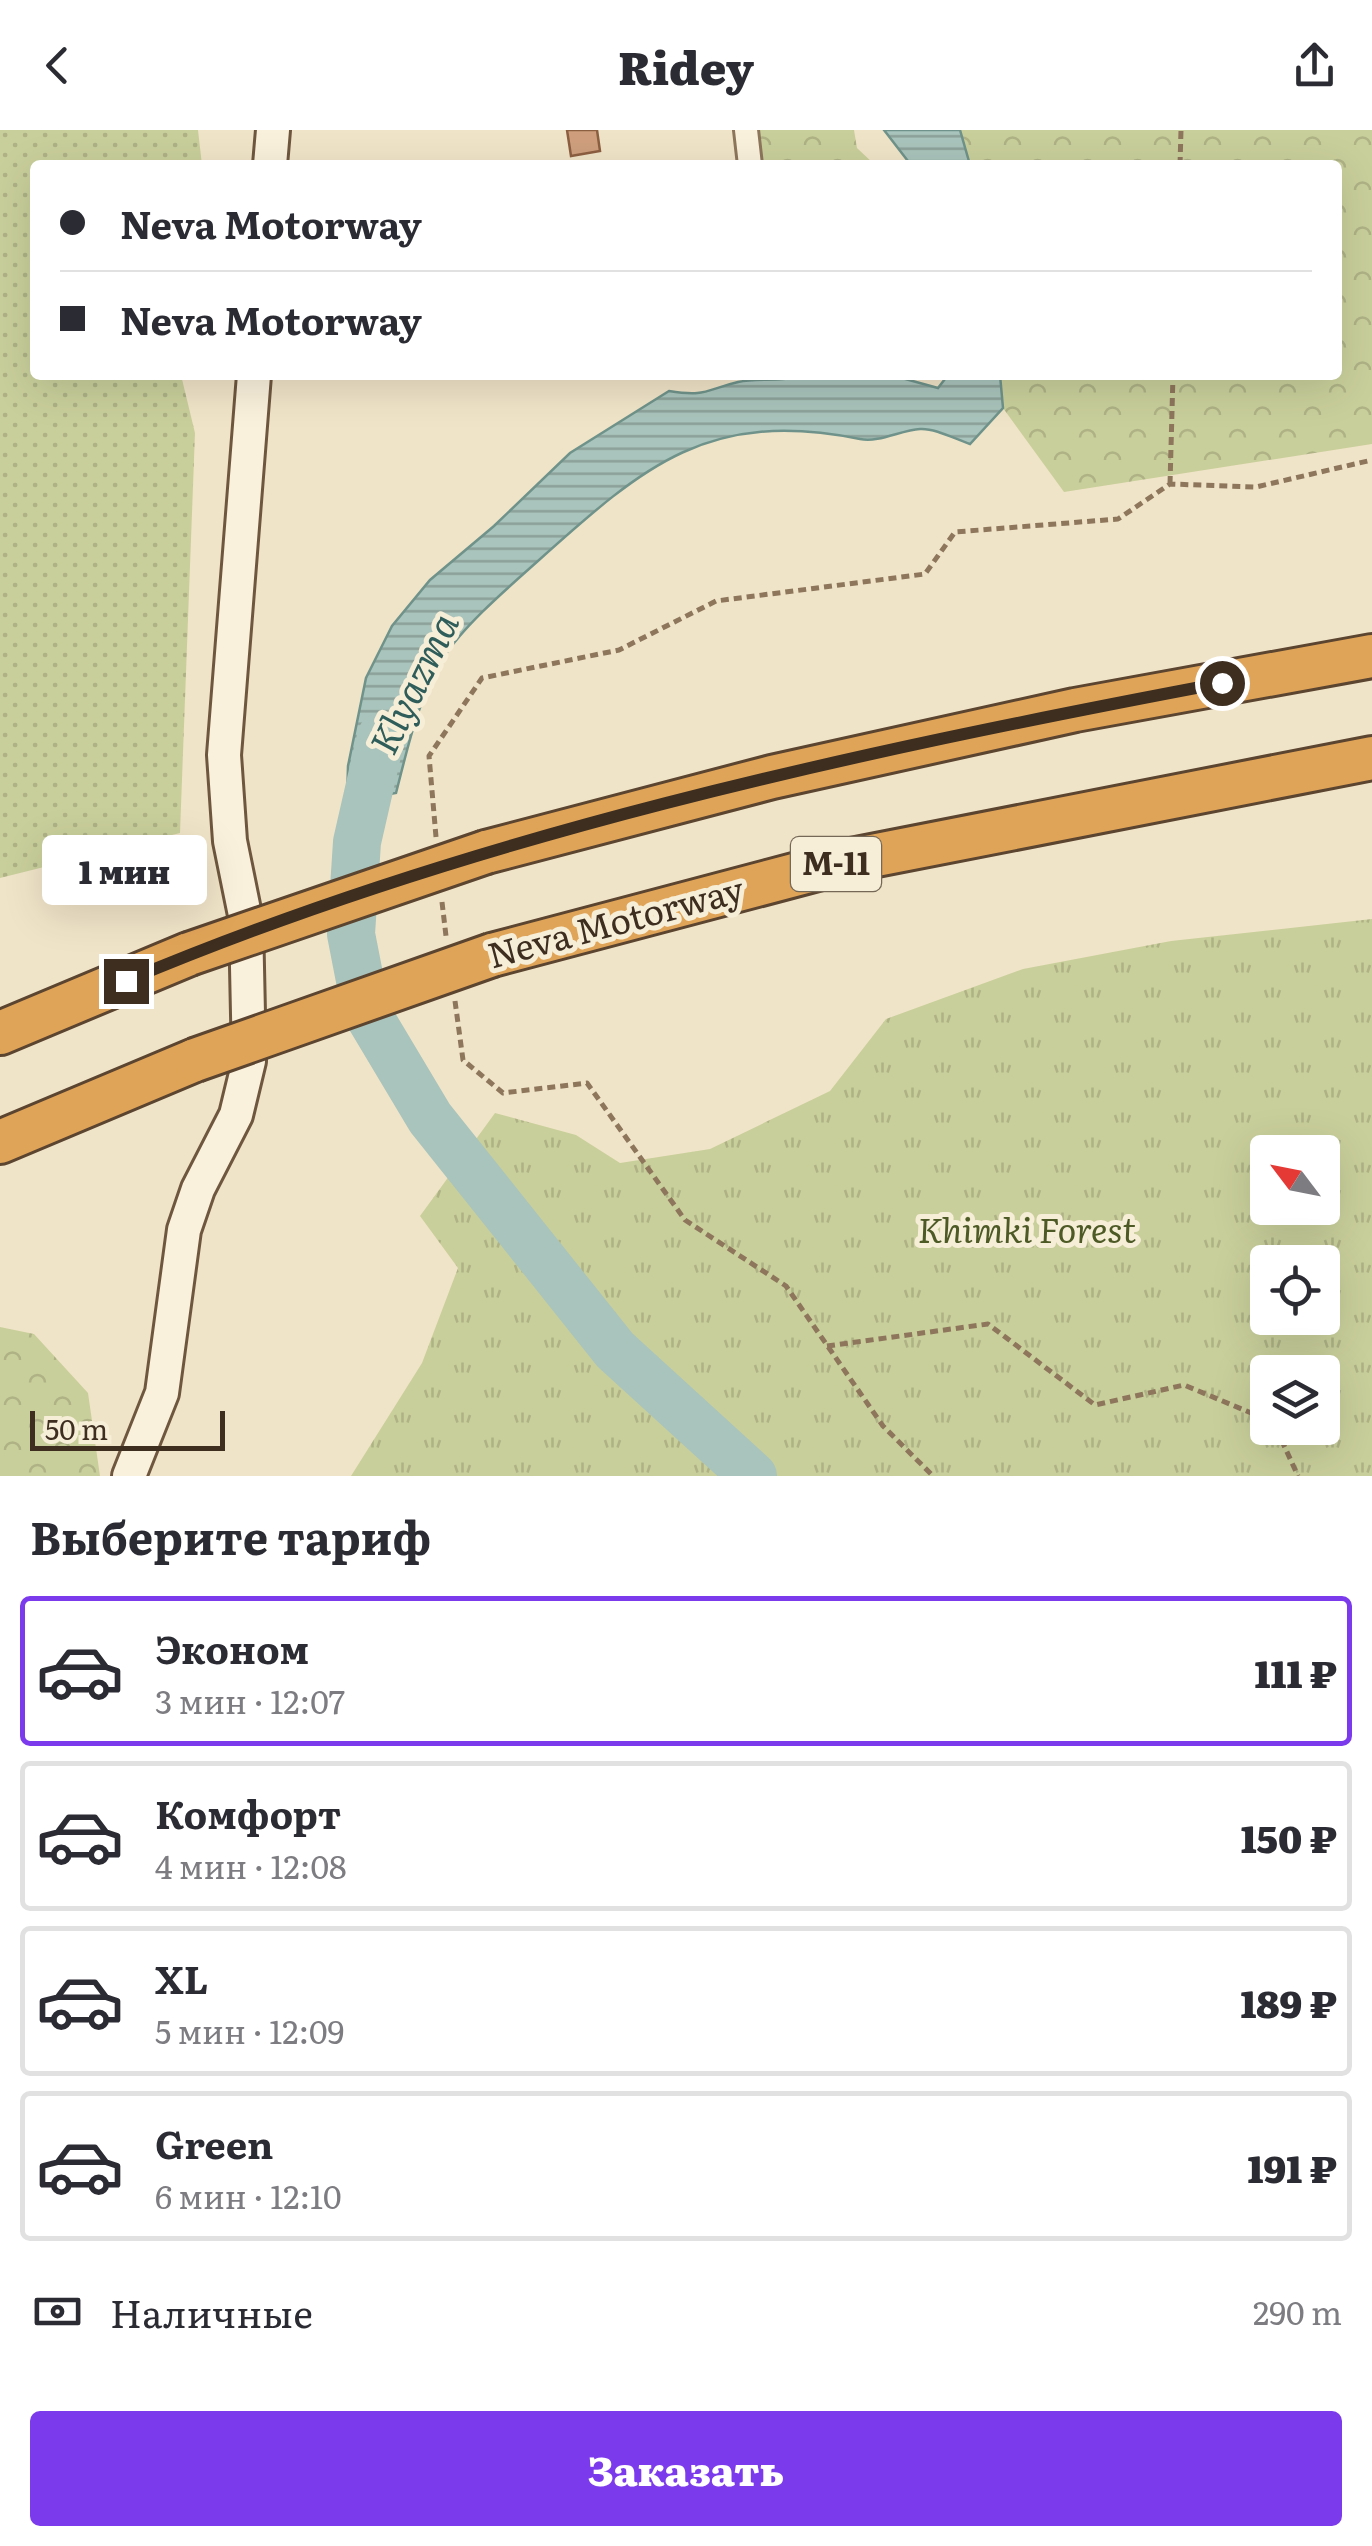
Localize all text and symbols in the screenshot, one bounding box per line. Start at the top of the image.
text: Ridey [618,32,754,99]
icon: back [30,38,85,93]
icon: share [1287,38,1342,93]
text: Neva Motorway [120,194,422,251]
text: Neva Motorway [120,290,422,347]
water label: Klyazma [353,602,471,763]
route start [1200,661,1245,706]
callout: 1 мин [44,836,208,906]
road number: М-11 [791,837,881,891]
text: 1 мин [79,846,170,894]
street label: Neva Motorway [481,861,750,979]
route end [104,959,149,1004]
north arrow [1250,1135,1340,1225]
map controls [1250,1135,1340,1445]
park label: Khimki Forest [918,1202,1136,1254]
button: locate [1250,1245,1340,1335]
button: layers [1250,1355,1340,1445]
scale bar [30,1406,225,1450]
text: 50 m [45,1407,108,1449]
text: Выберите тариф [30,1502,431,1569]
text: Эконом [155,1619,309,1676]
icon: car [35,1626,125,1716]
text: 111 ₽ [1255,1643,1337,1700]
text: 3 мин · 12:07 [155,1676,345,1724]
text: Комфорт [155,1784,341,1841]
icon: car [35,1791,125,1881]
text: 150 ₽ [1241,1808,1337,1865]
text: 4 мин · 12:08 [155,1841,347,1889]
text: XL [155,1949,208,2006]
icon: car [35,1956,125,2046]
text: 189 ₽ [1240,1973,1337,2030]
text: 5 мин · 12:09 [155,2006,344,2054]
text: Green [155,2114,273,2171]
icon: car [35,2121,125,2211]
text: 191 ₽ [1247,2138,1337,2195]
text: 6 мин · 12:10 [155,2171,342,2219]
text: Наличные [110,2283,313,2340]
icon: cash [30,2284,85,2339]
text: 290 m [1253,2287,1342,2335]
button: Заказать [30,2411,1342,2526]

